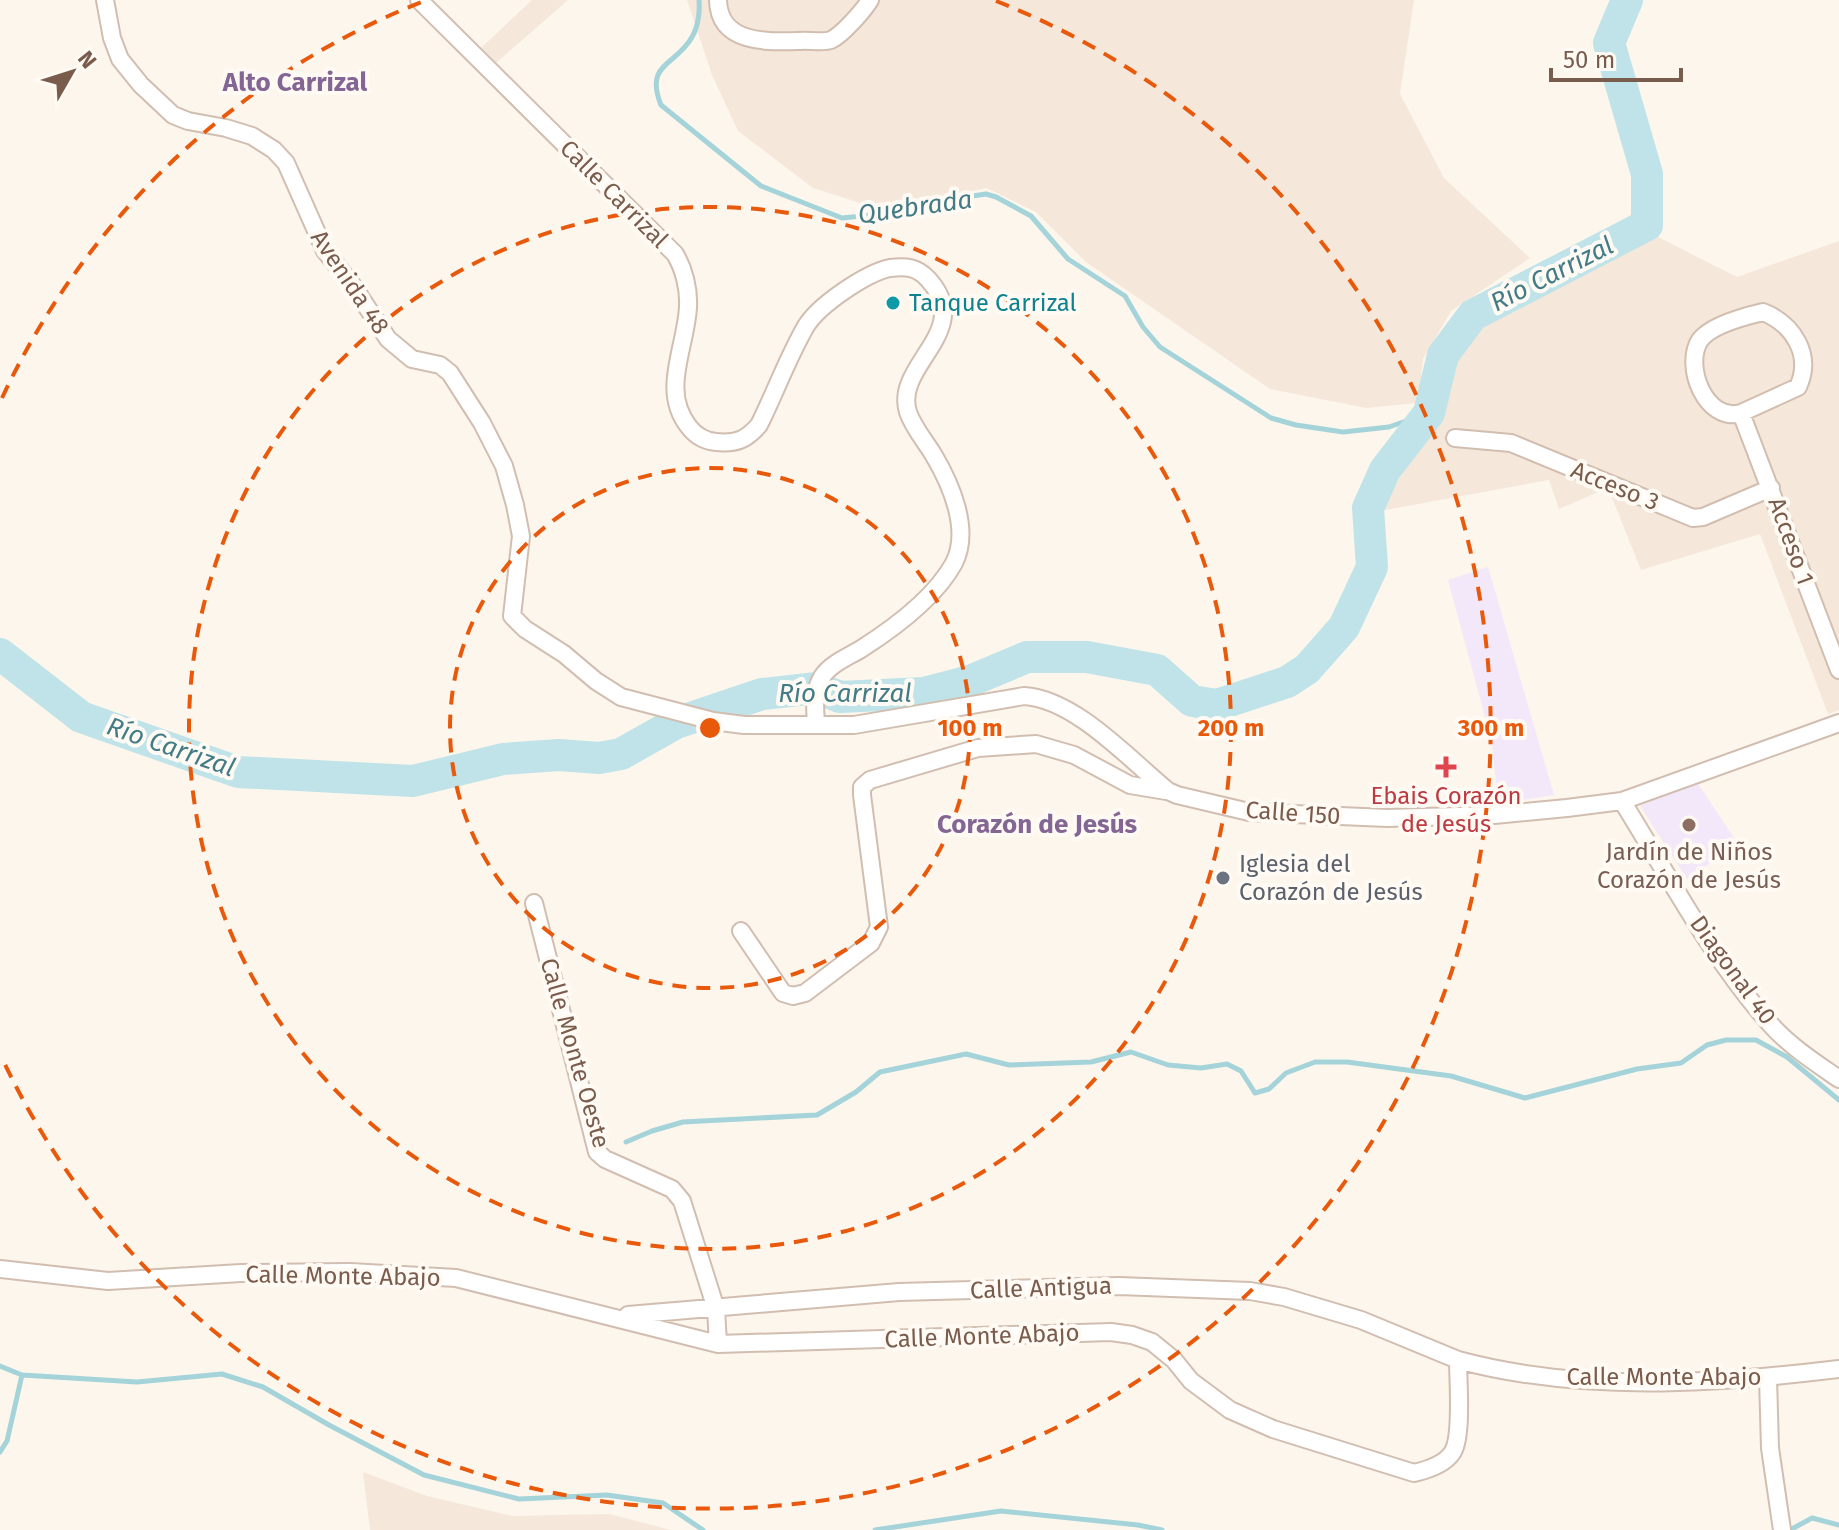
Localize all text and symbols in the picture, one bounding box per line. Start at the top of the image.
north arrow [32,32,112,112]
scale bar [1551,32,1681,82]
text: N [72,46,102,74]
text: 50 m [1563,46,1615,74]
district label: Alto Carrizal [222,67,367,98]
street label: Calle Carrizal [554,134,674,254]
water label: Quebrada [856,184,974,230]
street label: Avenida 48 [305,225,395,339]
water label: Río Carrizal [1485,230,1619,318]
place label: Tanque Carrizal [909,289,1077,317]
marker: Tanque Carrizal [884,294,902,312]
street label: Acceso 3 [1567,456,1663,516]
street label: Acceso 1 [1762,494,1820,588]
water label: Río Carrizal [778,678,912,709]
water label: Río Carrizal [103,711,239,783]
centre of rings [696,714,724,742]
text: 100 m [937,714,1003,742]
text: 200 m [1198,714,1264,742]
text: 300 m [1457,714,1524,742]
marker: Ebais Corazón de Jesús [1435,756,1457,778]
place label: Ebais Corazón de Jesús [1370,782,1522,838]
street label: Calle 150 [1245,796,1341,830]
district label: Corazón de Jesús [937,809,1138,840]
marker: Jardín de Niños Corazón de Jesús [1680,816,1698,834]
place label: Jardín de Niños Corazón de Jesús [1597,838,1781,894]
place label: Iglesia del Corazón de Jesús [1239,850,1423,906]
marker: Iglesia del Corazón de Jesús [1214,869,1232,887]
street label: Diagonal 40 [1684,910,1782,1030]
street label: Calle Monte Oeste [535,955,615,1151]
street label: Calle Monte Abajo [245,1260,441,1292]
street label: Calle Antigua [970,1272,1112,1304]
street label: Calle Monte Abajo [884,1319,1080,1353]
street label: Calle Monte Abajo [1566,1363,1762,1391]

